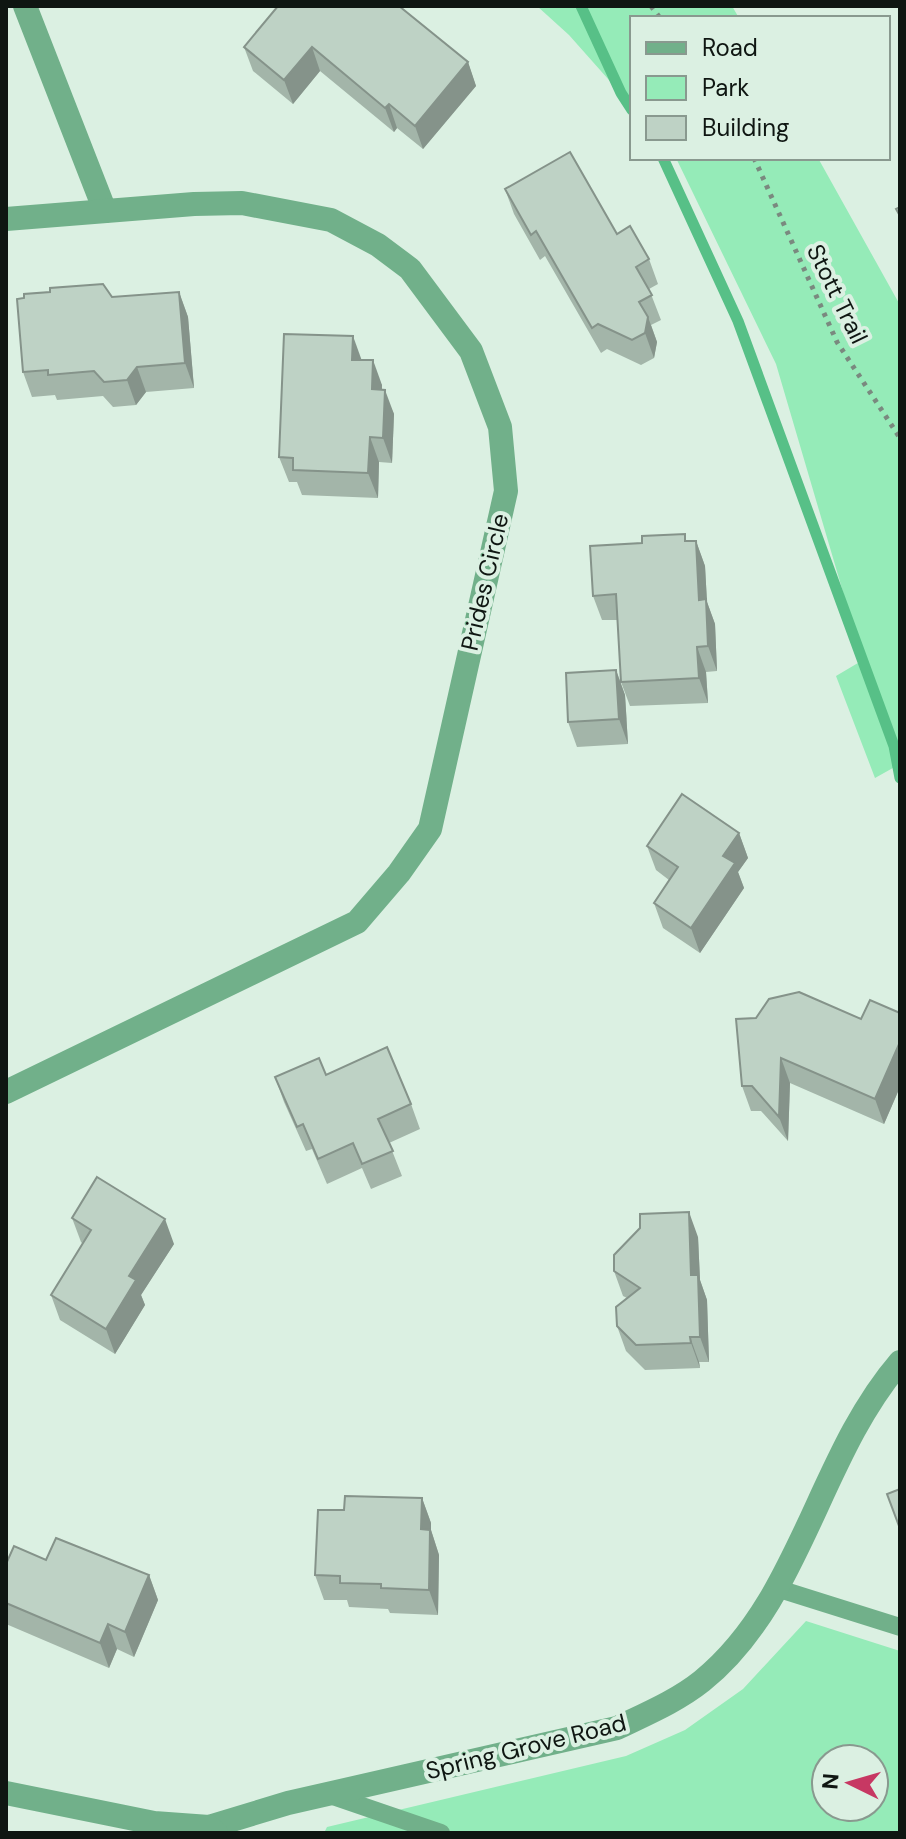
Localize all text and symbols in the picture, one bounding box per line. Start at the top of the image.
legend [630,16,890,160]
text: Road [702,32,758,63]
text: Park [702,72,749,103]
text: Building [702,112,789,143]
street label: Stott Trail [800,239,875,349]
street label: Prides Circle [454,510,515,653]
street label: Spring Grove Road [423,1707,629,1786]
north arrow [810,1743,890,1823]
text: N [815,1772,846,1791]

